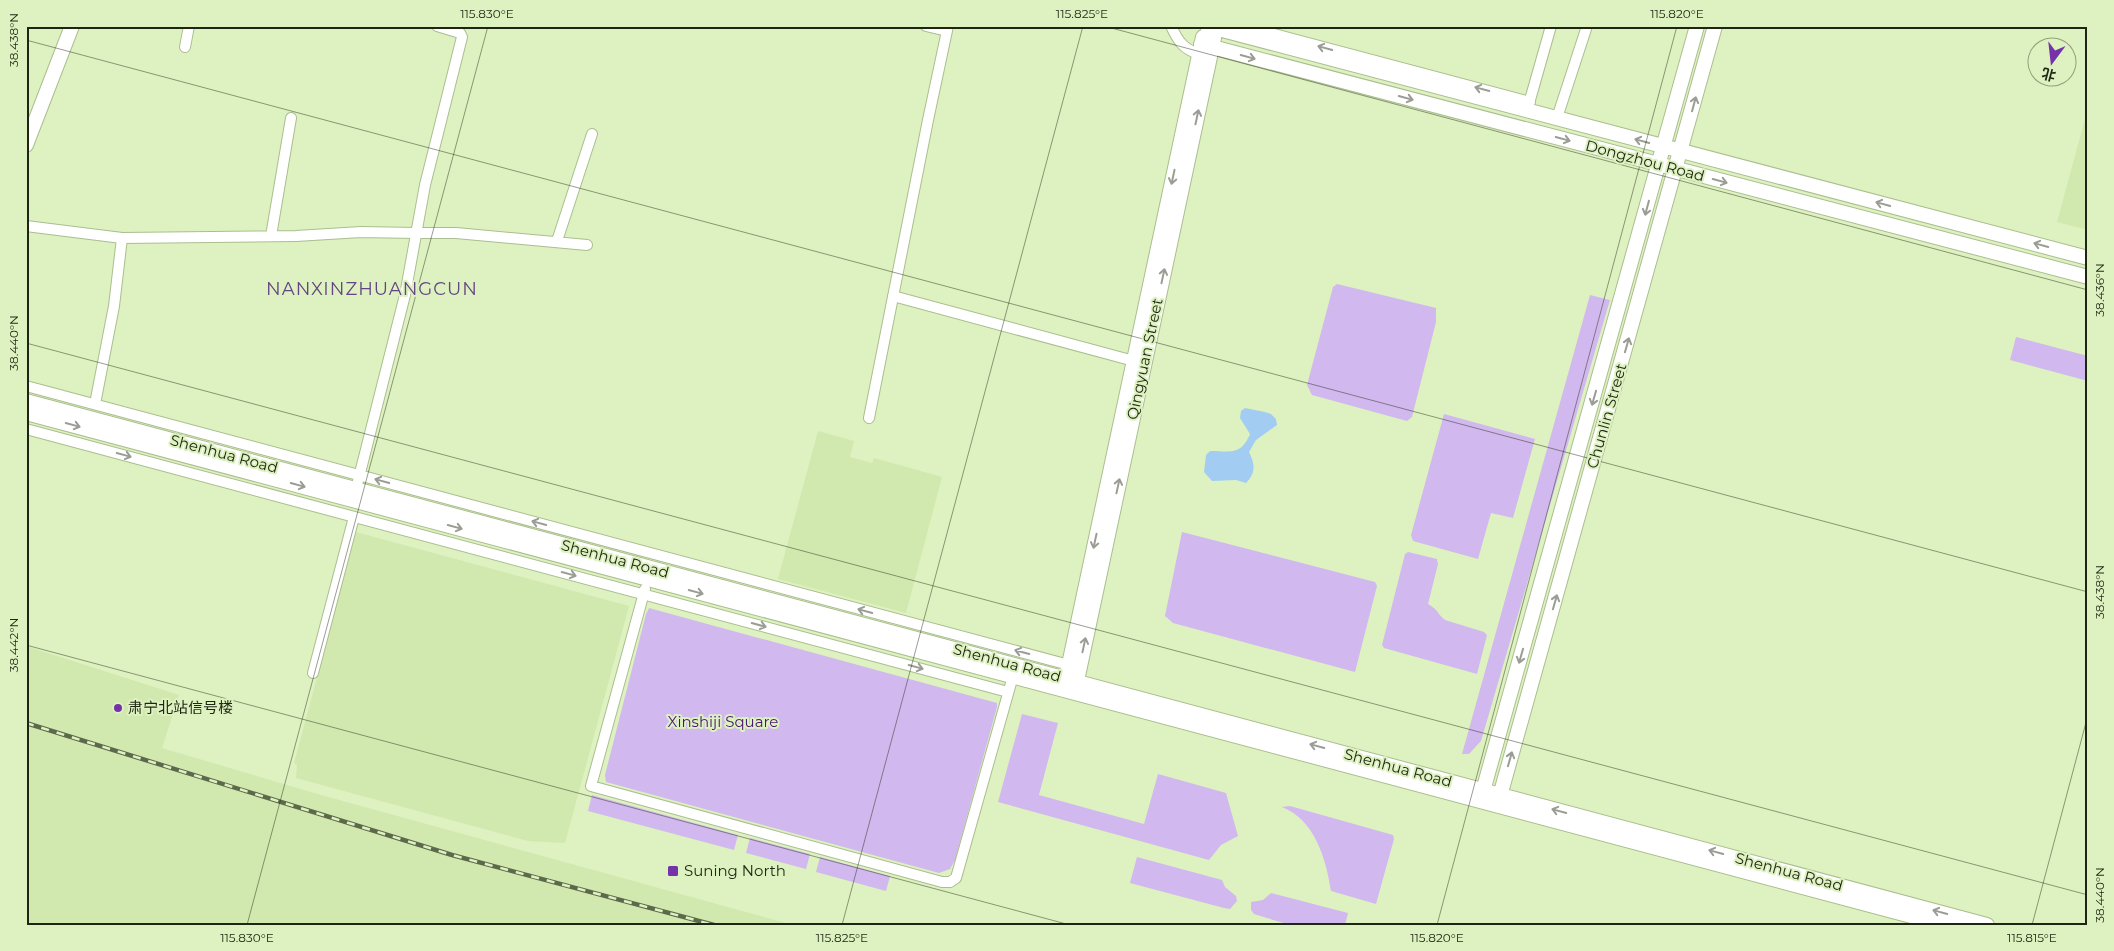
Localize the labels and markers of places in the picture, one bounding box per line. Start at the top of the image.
place label: 肃宁北站信号楼 [128,698,233,717]
marker: 肃宁北站信号楼 [112,702,124,714]
place label: Suning North [684,861,786,880]
marker: Suning North [666,864,680,878]

